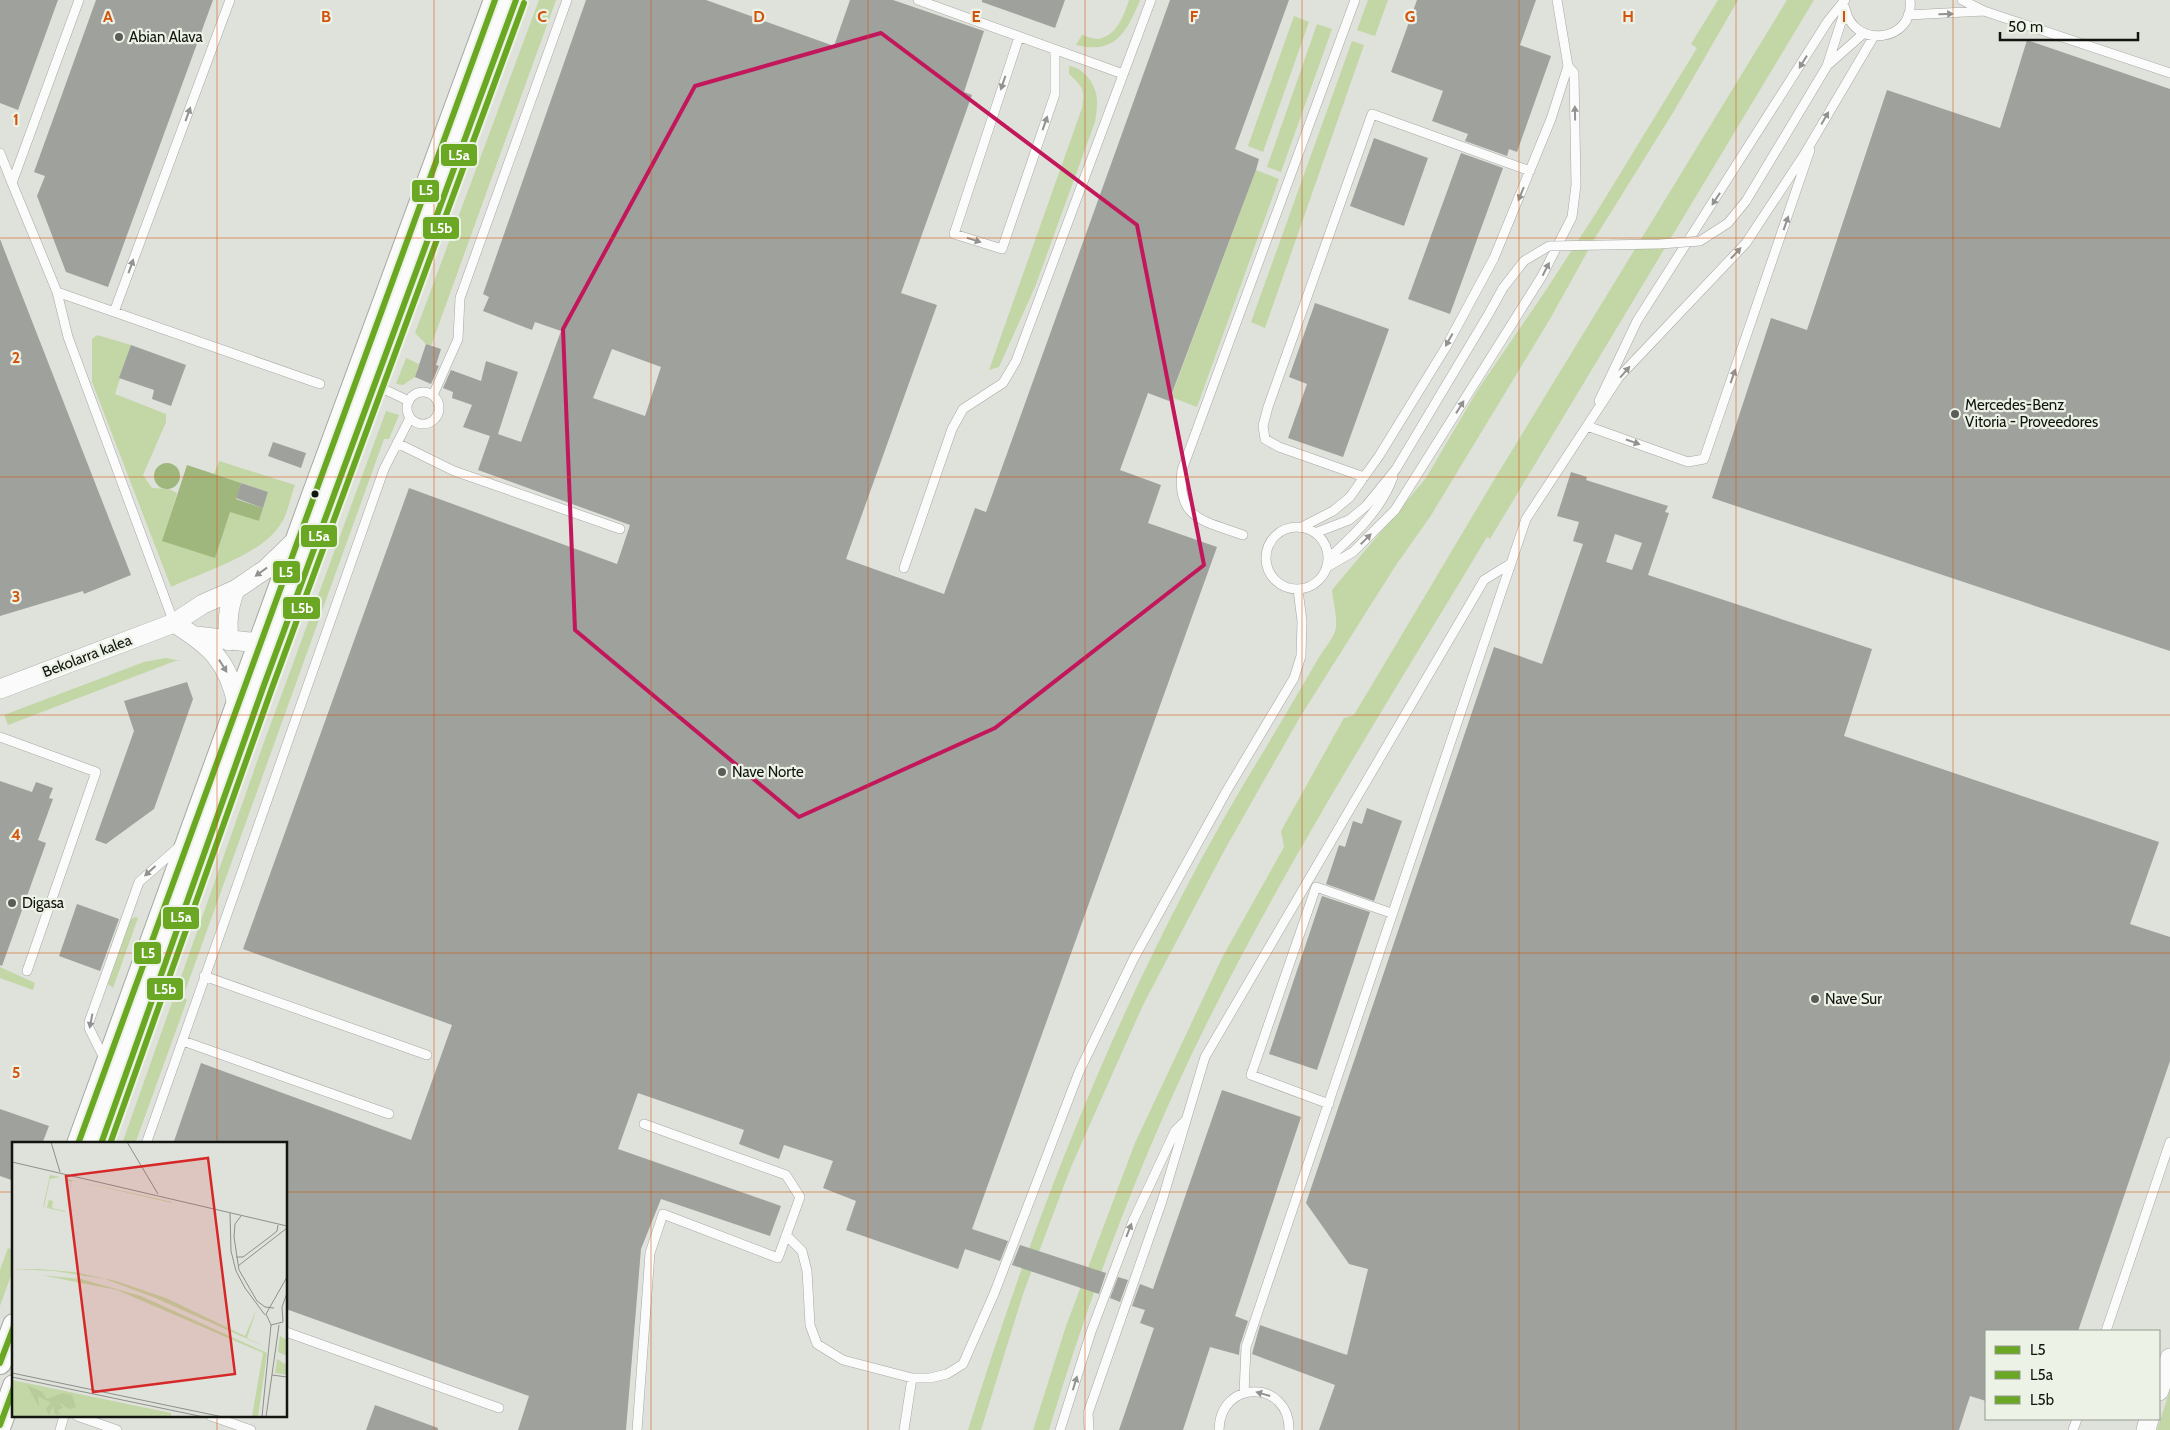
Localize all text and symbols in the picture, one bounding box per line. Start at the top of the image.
text: A [103,7,113,26]
text: B [321,7,331,26]
text: C [537,7,547,26]
text: D [753,7,765,26]
text: E [971,7,981,26]
text: F [1190,7,1199,26]
text: G [1405,7,1415,26]
text: H [1622,7,1634,26]
text: I [1842,7,1846,26]
one-way arrow [1939,10,1955,18]
scale bar [2000,10,2138,42]
text: 50 m [2008,18,2043,36]
place label: Abian Alava [129,28,204,46]
marker: Abian Alava [113,31,125,43]
one-way arrow [1798,56,1807,69]
one-way arrow [999,75,1006,90]
one-way arrow [1570,105,1578,121]
one-way arrow [185,106,192,121]
text: 1 [13,110,19,129]
one-way arrow [1821,111,1830,124]
one-way arrow [1042,115,1049,130]
line badge: L5a [440,143,478,167]
text: L5a [448,146,470,164]
line badge: L5 [411,179,440,203]
text: L5 [419,181,433,199]
one-way arrow [1517,187,1525,202]
one-way arrow [1711,193,1720,206]
one-way arrow [1783,215,1790,230]
line badge: L5b [422,216,460,240]
text: L5b [430,219,452,237]
one-way arrow [966,237,981,244]
one-way arrow [1730,248,1742,260]
one-way arrow [127,258,135,273]
one-way arrow [1542,261,1550,276]
one-way arrow [1445,333,1454,346]
text: 2 [12,348,20,367]
one-way arrow [1619,365,1630,378]
one-way arrow [1729,368,1737,383]
place label: Mercedes-Benz Vitoria - Proveedores [1965,396,2098,431]
one-way arrow [1456,400,1465,414]
marker: Mercedes-Benz Vitoria - Proveedores [1949,408,1961,420]
one-way arrow [1626,438,1641,446]
unlabelled marker [310,489,320,499]
line badge: L5a [300,524,338,548]
text: L5a [308,527,330,545]
one-way arrow [1360,533,1372,545]
line badge: L5 [272,560,301,584]
text: L5 [279,563,293,581]
one-way arrow [254,567,268,577]
text: 3 [12,587,20,606]
line badge: L5b [282,596,321,620]
text: L5b [291,599,313,617]
street label: Bekolarra kalea [40,630,135,681]
one-way arrow [218,659,228,672]
place label: Nave Norte [732,763,804,781]
marker: Nave Norte [716,766,728,778]
text: 4 [11,825,21,844]
one-way arrow [145,865,157,877]
place label: Digasa [22,894,65,912]
marker: Digasa [6,897,18,909]
line badge: L5a [162,906,200,930]
text: L5a [170,908,192,926]
line badge: L5 [133,941,162,965]
text: L5 [141,944,155,962]
line badge: L5b [146,977,184,1001]
text: L5b [154,980,176,998]
place label: Nave Sur [1825,990,1882,1008]
marker: Nave Sur [1809,993,1821,1005]
one-way arrow [87,1013,95,1029]
text: 5 [12,1063,20,1082]
inset map [12,1142,288,1418]
one-way arrow [1126,1223,1133,1238]
legend [1985,1330,2160,1420]
text: L5 [2030,1341,2046,1359]
text: L5a [2030,1366,2054,1384]
one-way arrow [1071,1376,1079,1391]
one-way arrow [1256,1390,1271,1398]
text: L5b [2030,1391,2054,1409]

